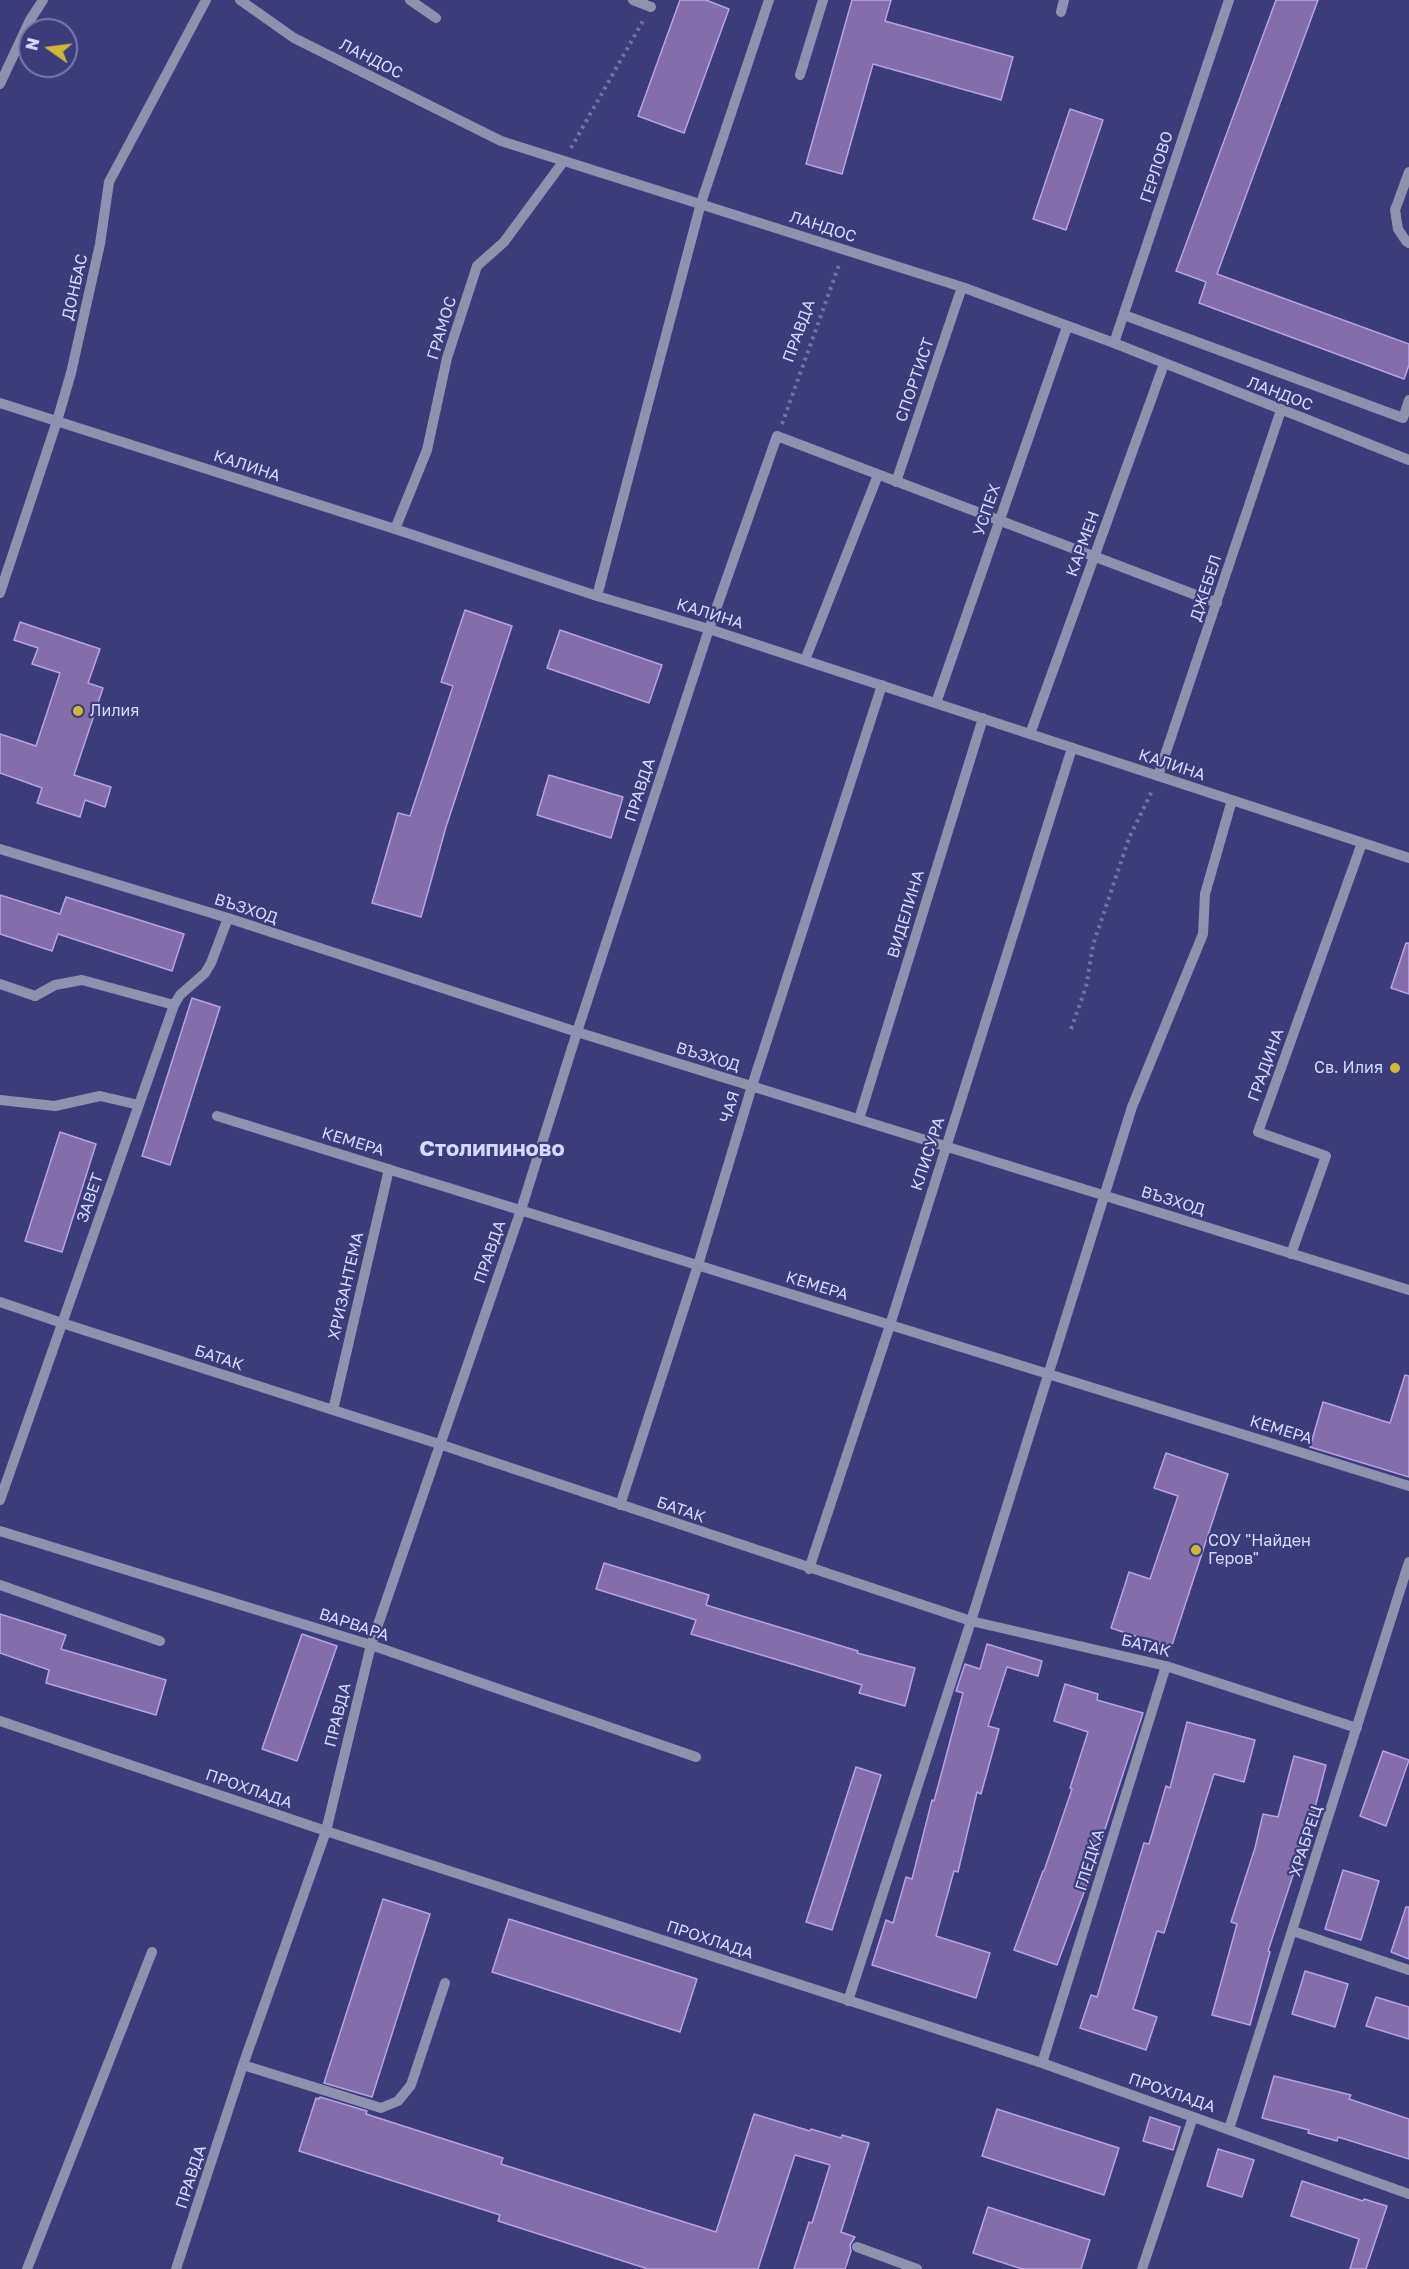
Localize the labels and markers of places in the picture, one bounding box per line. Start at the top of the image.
place label: Лилия [90,701,139,721]
marker: Лилия [71,704,85,718]
place label: Св. Илия [1314,1058,1383,1078]
marker: Св. Илия [1388,1061,1402,1075]
place label: СОУ "Найден Геров" [1208,1531,1311,1569]
marker: СОУ "Найден Геров" [1189,1543,1203,1557]

